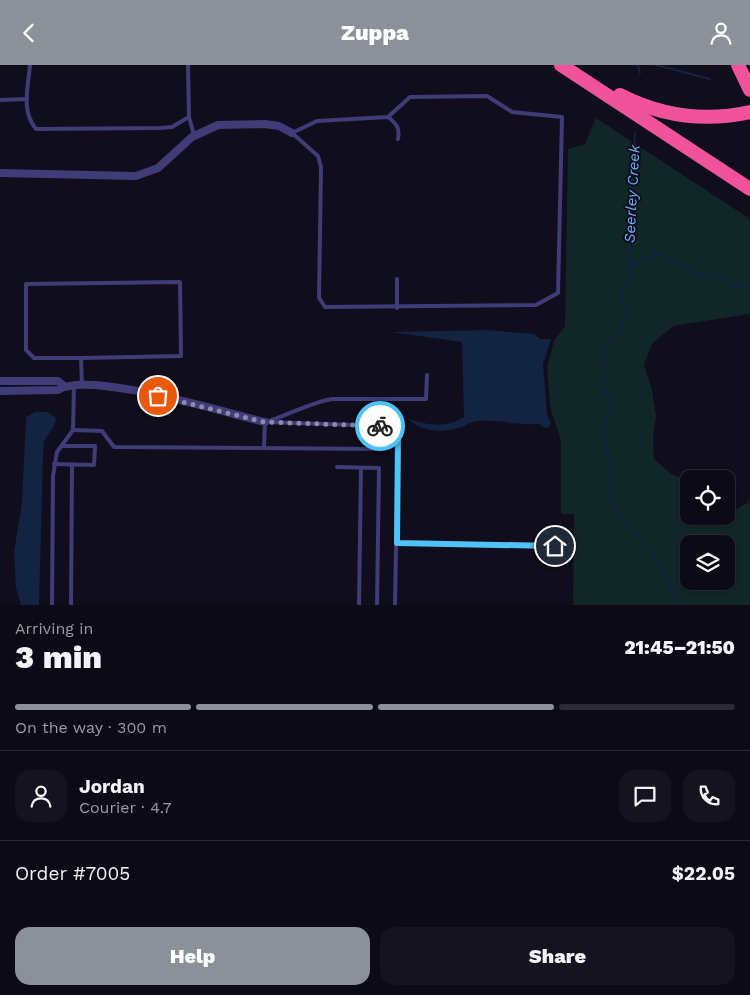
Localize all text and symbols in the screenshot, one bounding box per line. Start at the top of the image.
icon: back [15,19,43,47]
icon: person [707,19,735,47]
text: Zuppa [341,20,409,45]
water label: Seerley Creek [620,144,644,244]
pin [137,375,179,417]
icon: bag [144,382,172,410]
courier [355,401,405,451]
icon: bike [366,412,394,440]
map controls [680,470,735,590]
button: locate [680,470,735,525]
pin [534,525,576,567]
icon: home [541,532,569,560]
button: layers [680,535,735,590]
text: Arriving in [15,619,93,638]
text: 21:45–21:50 [624,636,735,659]
text: 3 min [15,638,102,676]
text: On the way · 300 m [15,718,167,737]
button: person [15,770,67,822]
button: chat [619,770,671,822]
button: phone [683,770,735,822]
text: Jordan [79,775,145,798]
text: Courier · 4.7 [79,798,172,817]
text: Order #7005 [15,862,130,885]
text: $22.05 [672,862,735,885]
button: Help [15,927,370,985]
button: Share [380,927,735,985]

